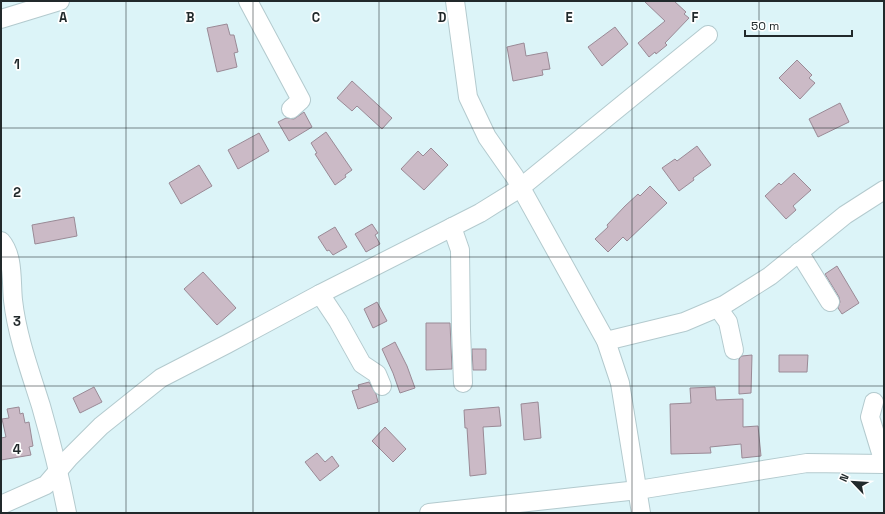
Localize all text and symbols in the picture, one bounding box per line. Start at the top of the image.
text: A [59,9,68,26]
text: B [186,9,195,26]
text: C [312,9,320,26]
text: D [438,9,447,26]
text: E [565,9,573,26]
text: F [692,9,699,26]
scale bar [745,12,852,38]
text: 50 m [751,18,779,34]
text: 1 [14,56,20,73]
text: 2 [13,184,21,201]
text: 3 [13,313,21,330]
text: 4 [13,441,21,458]
north arrow [833,462,873,502]
text: N [836,471,852,484]

